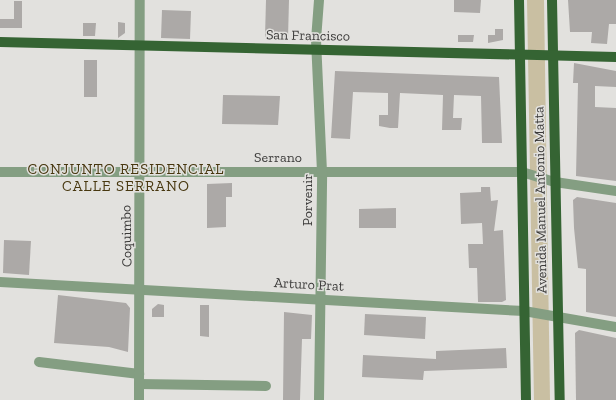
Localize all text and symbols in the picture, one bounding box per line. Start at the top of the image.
street label: San Francisco [266,27,350,45]
street label: Avenida Manuel Antonio Matta [531,106,551,294]
street label: Serrano [254,150,302,166]
district label: CONJUNTO RESIDENCIAL CALLE SERRANO [27,160,225,195]
street label: Porvenir [300,174,316,226]
street label: Coquimbo [118,205,136,267]
street label: Arturo Prat [274,275,344,295]

